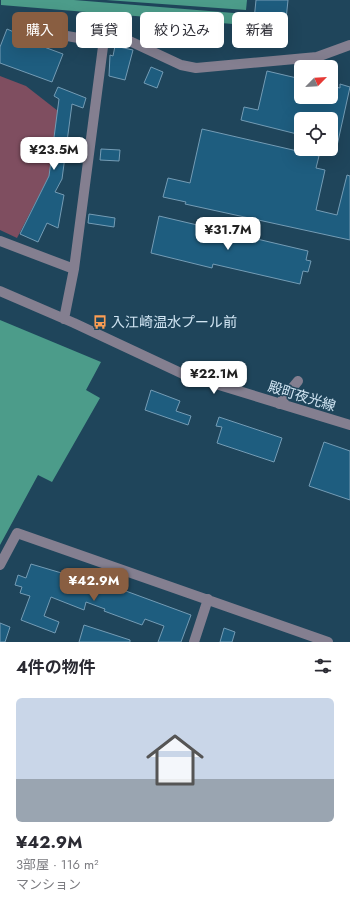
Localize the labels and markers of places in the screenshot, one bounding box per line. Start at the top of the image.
pin: ¥23.5M [21,137,87,171]
pin: ¥31.7M [195,217,261,251]
place label: 入江崎温水プール前 [111,312,237,332]
bus stop icon: 入江崎温水プール前 [92,314,108,330]
pin: ¥22.1M [181,361,247,395]
pin: ¥42.9M [61,568,127,602]

